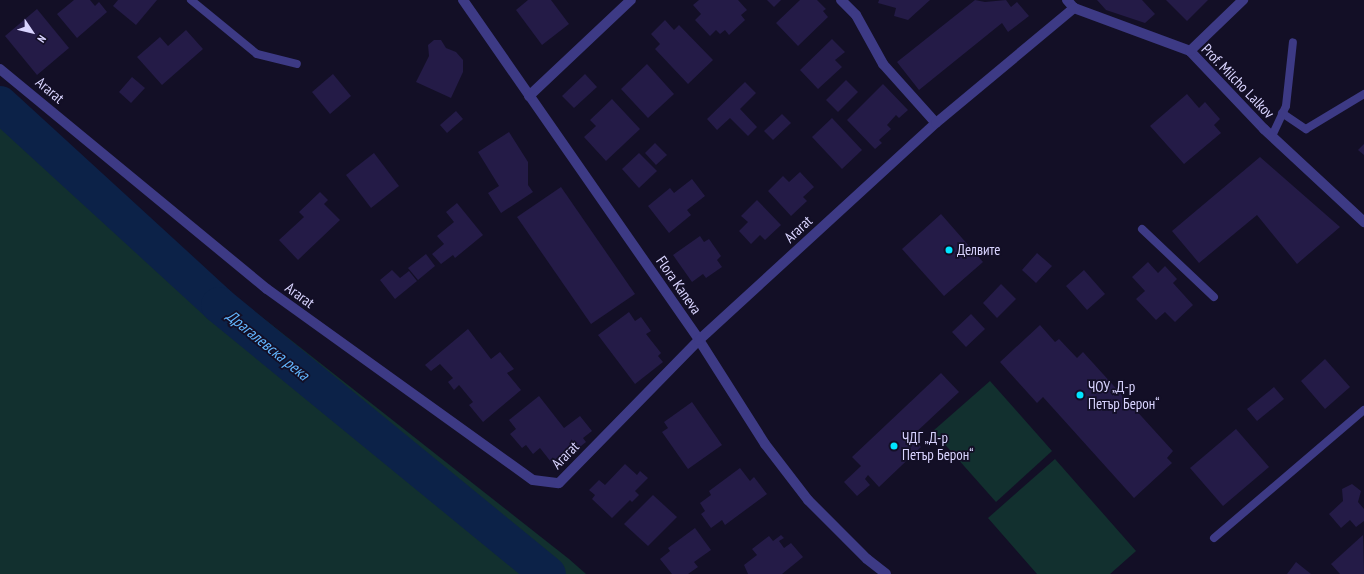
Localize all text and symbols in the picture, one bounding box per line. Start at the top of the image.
north arrow [12,12,52,52]
text: N [34,32,49,45]
street label: Prof. Milcho Lalkov [1198,40,1278,122]
street label: Ararat [32,73,68,107]
street label: Ararat [780,212,816,246]
place label: Делвите [957,241,1000,259]
marker: Делвите [944,245,954,255]
street label: Flora Kaneva [652,252,706,318]
street label: Ararat [282,278,318,312]
water label: Драгалевска река [223,306,313,384]
place label: ЧОУ „Д-р Петър Берон“ [1088,377,1160,412]
marker: ЧОУ „Д-р Петър Берон“ [1075,390,1085,400]
place label: ЧДГ „Д-р Петър Берон“ [902,428,974,463]
street label: Ararat [548,438,582,472]
marker: ЧДГ „Д-р Петър Берон“ [889,441,899,451]

